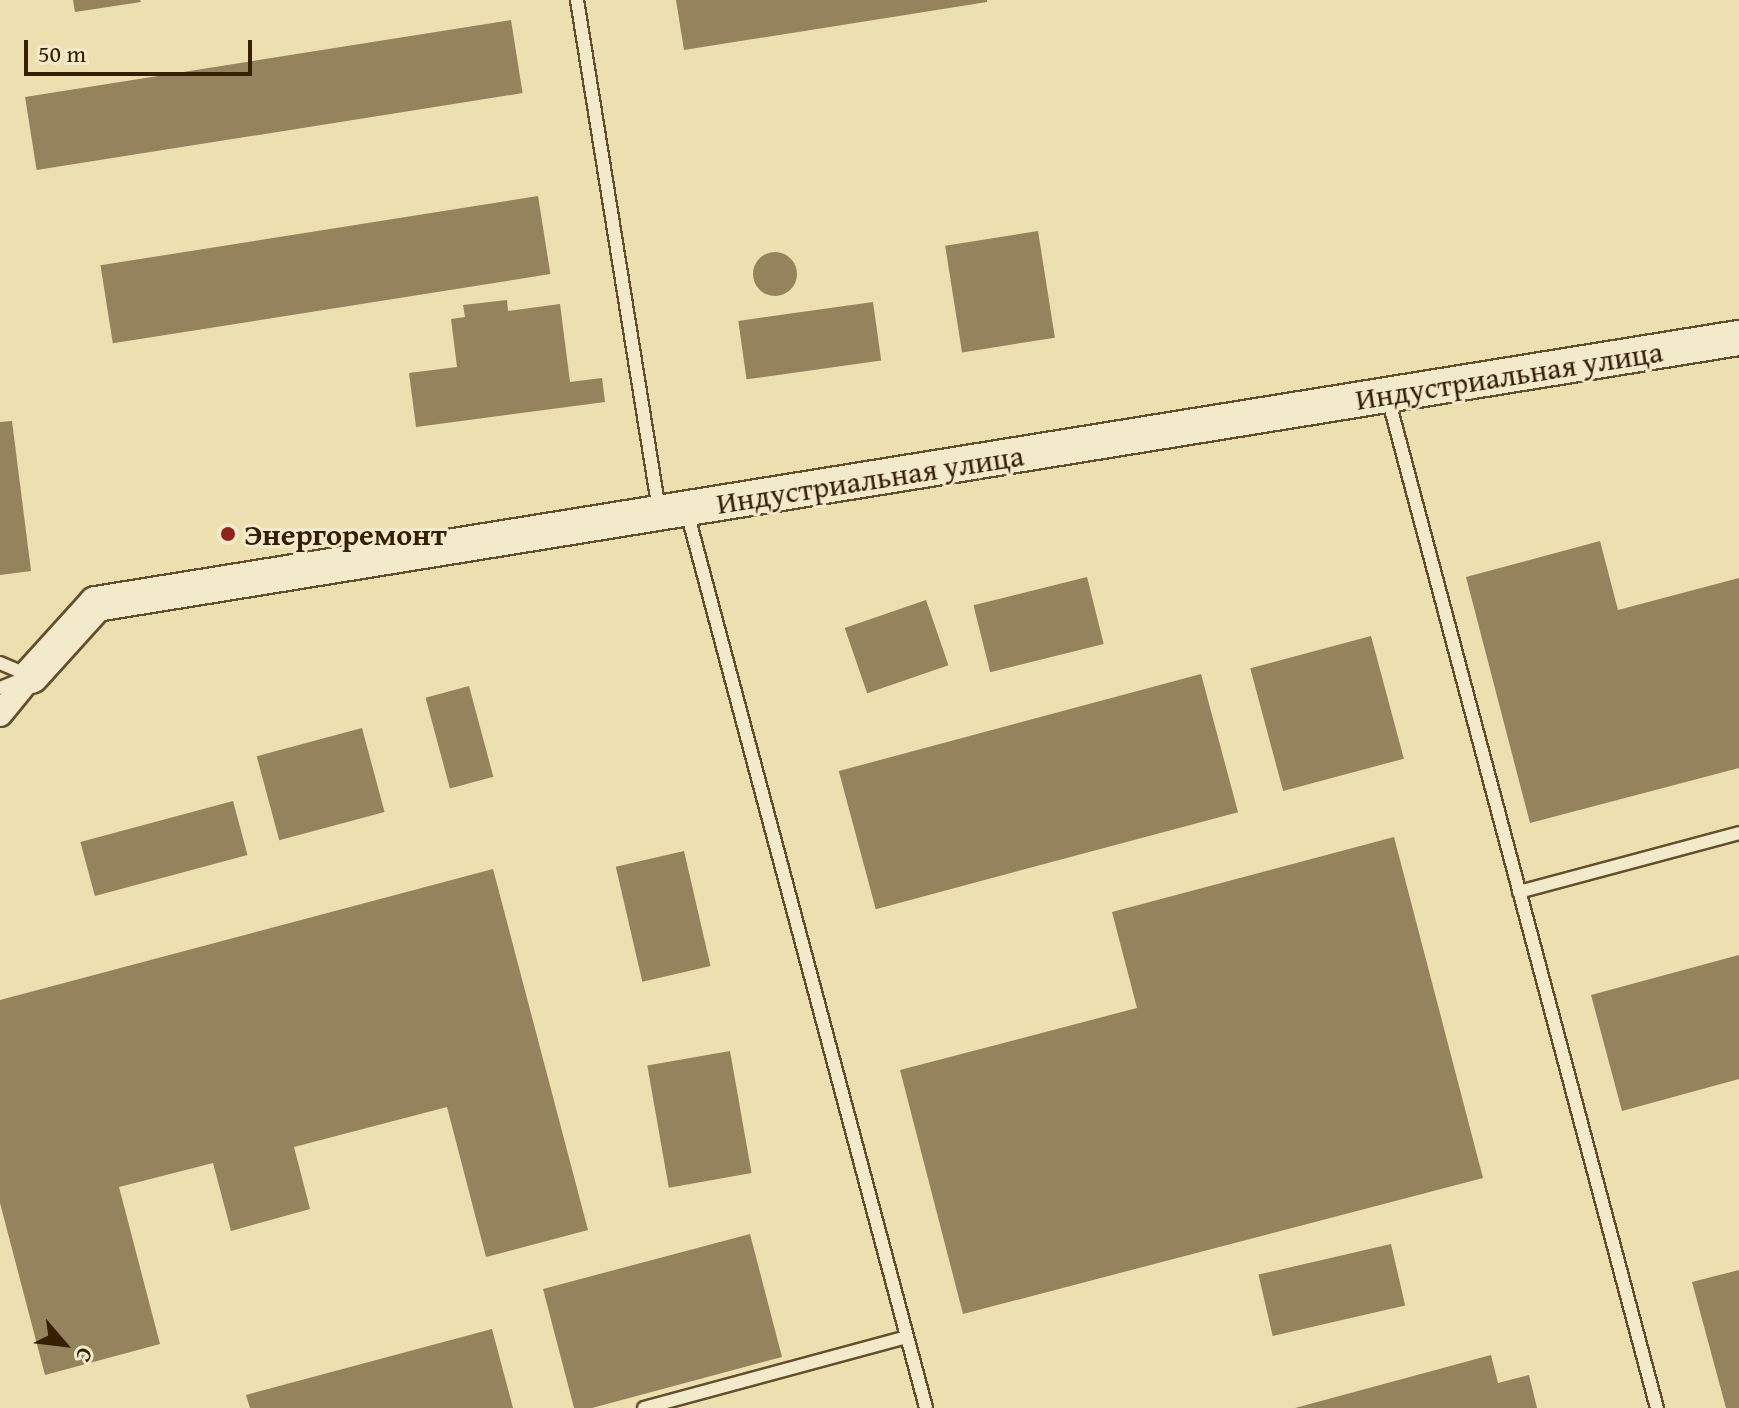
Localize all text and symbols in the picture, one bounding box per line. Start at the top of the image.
scale bar [28,24,256,74]
text: 50 m [38,36,86,71]
street label: Индустриальная улица [1353,333,1665,417]
street label: Индустриальная улица [714,437,1026,521]
place label: Энергоремонт [244,516,447,552]
marker: Энергоремонт [219,525,237,543]
north arrow [24,1304,104,1384]
text: С [68,1342,102,1368]

